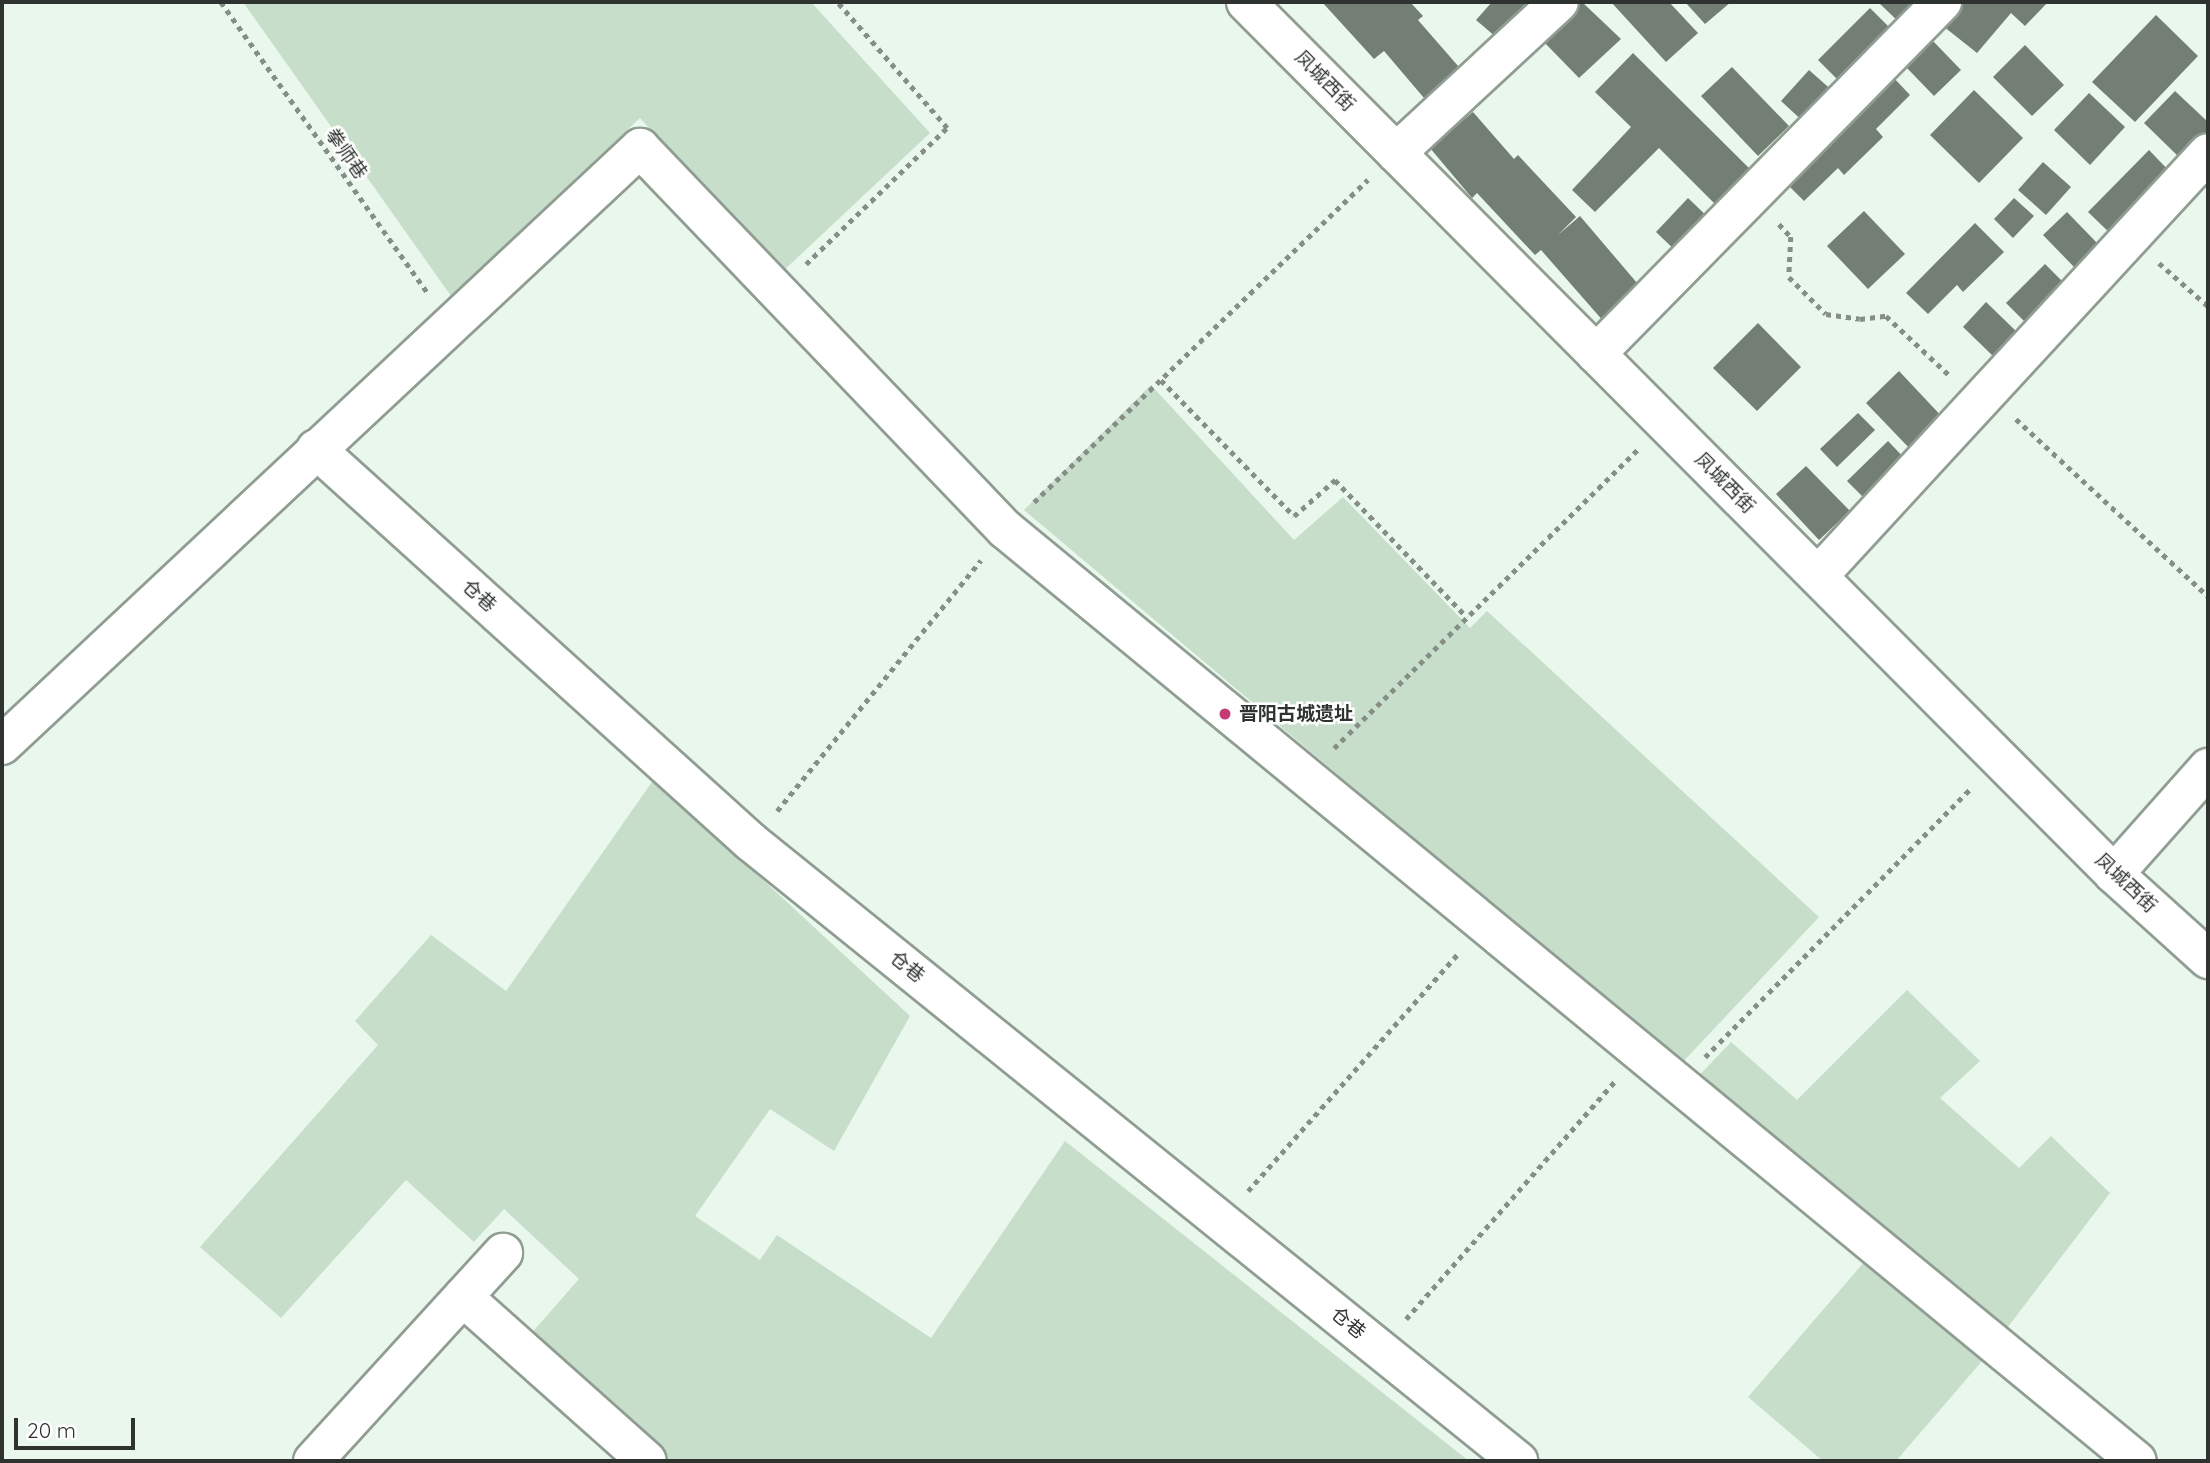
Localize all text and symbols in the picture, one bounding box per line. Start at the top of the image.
street label: 凤城西街 [1290,46,1360,116]
street label: 拳师巷 [320,124,372,184]
street label: 凤城西街 [1690,448,1760,518]
street label: 仓巷 [457,575,501,617]
place label: 晋阳古城遗址 [1239,703,1353,725]
marker: 晋阳古城遗址 [1217,706,1233,722]
street label: 凤城西街 [2090,849,2162,917]
street label: 仓巷 [885,946,929,988]
street label: 仓巷 [1326,1302,1370,1344]
scale bar [18,1404,138,1448]
text: 20 m [27,1417,76,1443]

